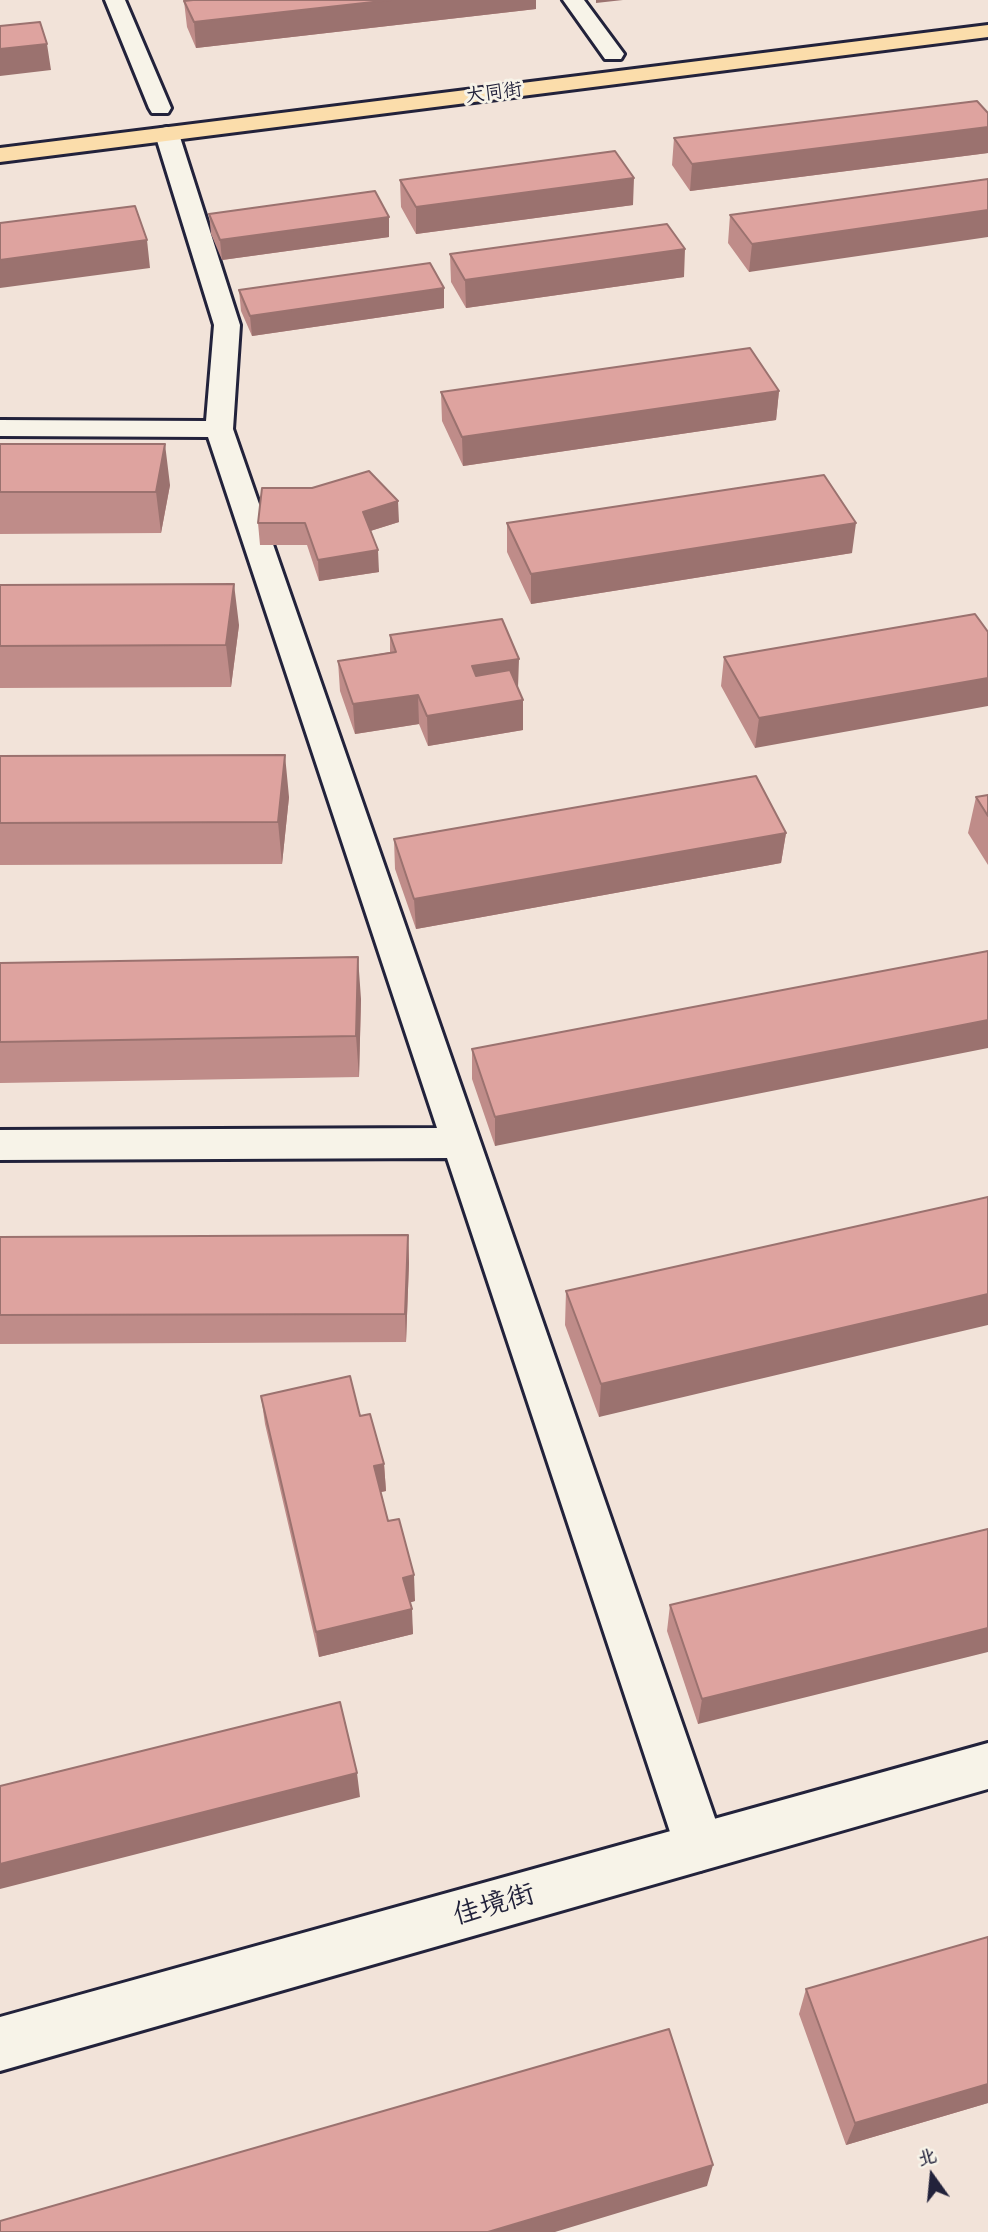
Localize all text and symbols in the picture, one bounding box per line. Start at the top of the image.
street label: 大同街 [464,78,524,108]
street label: 佳境街 [449,1877,539,1933]
text: 北 [914,2140,939,2172]
north arrow [897,2141,967,2211]

